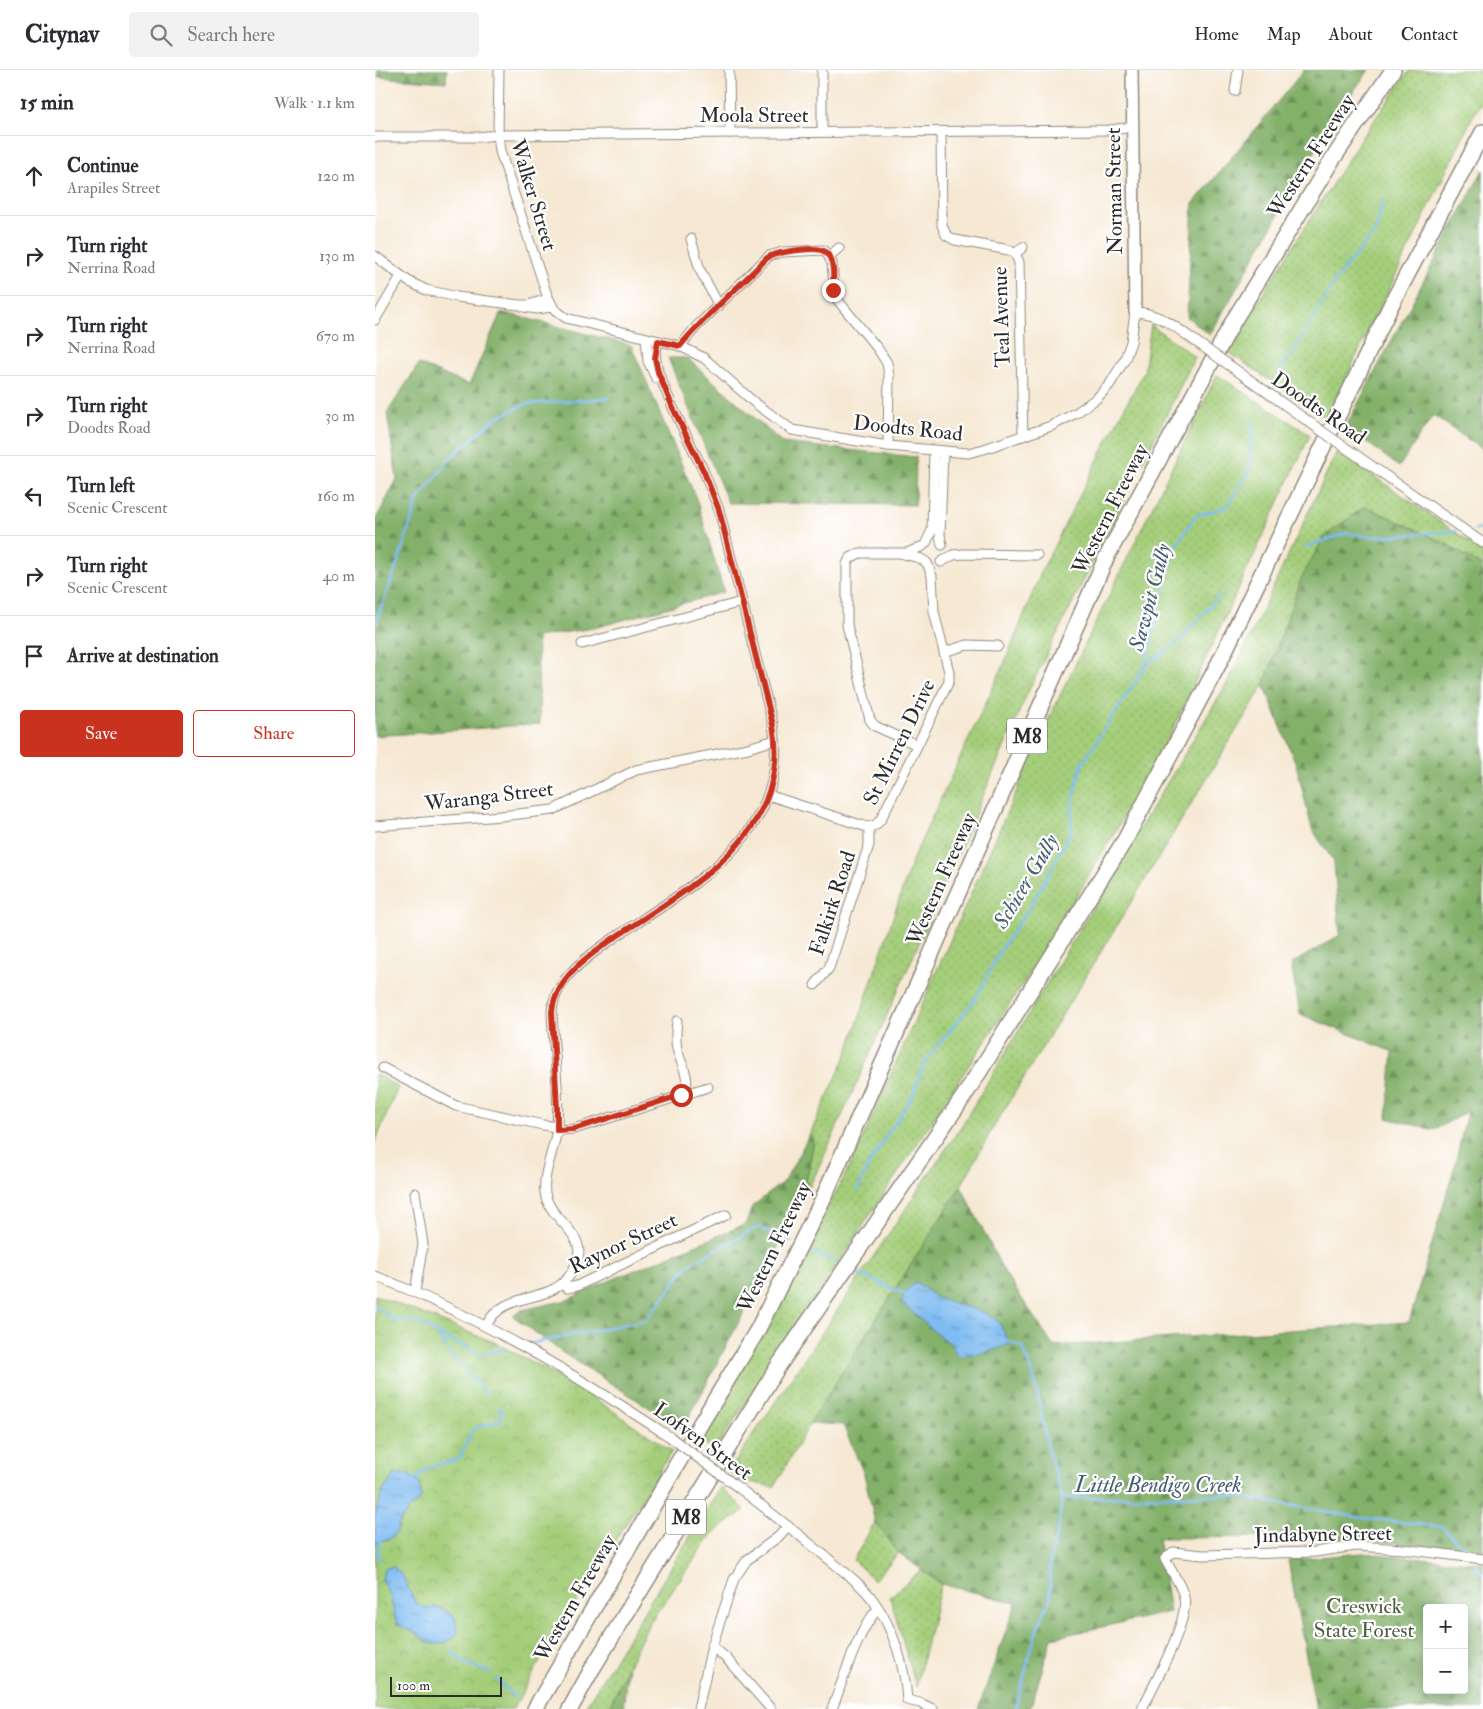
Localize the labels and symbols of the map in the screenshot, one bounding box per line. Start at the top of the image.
street label: Western Freeway [1261,88,1362,224]
street label: Moola Street [699,102,809,129]
street label: Norman Street [1100,127,1129,255]
street label: Walker Street [504,135,563,254]
street label: Teal Avenue [986,266,1017,368]
route end [822,279,845,302]
street label: Doodts Road [1266,366,1372,451]
street label: Doodts Road [852,409,965,448]
street label: Western Freeway [1066,439,1155,580]
water label: Sawpit Gully [1122,540,1178,655]
street label: St Mirren Drive [857,675,942,809]
road number: M8 [1007,718,1047,754]
street label: Waranga Street [422,775,555,818]
street label: Western Freeway [900,808,983,951]
water label: Schicer Gully [986,829,1065,935]
street label: Falkirk Road [803,847,862,959]
route start [670,1084,693,1107]
street label: Western Freeway [731,1177,818,1318]
street label: Raynor Street [565,1207,682,1280]
street label: Lofven Street [648,1396,758,1486]
water label: Little Bendigo Creek [1074,1471,1241,1499]
road number: M8 [666,1500,706,1534]
street label: Jindabyne Street [1253,1520,1392,1549]
street label: Western Freeway [528,1529,623,1668]
park label: Creswick State Forest [1314,1593,1414,1644]
scale bar [390,1674,503,1697]

